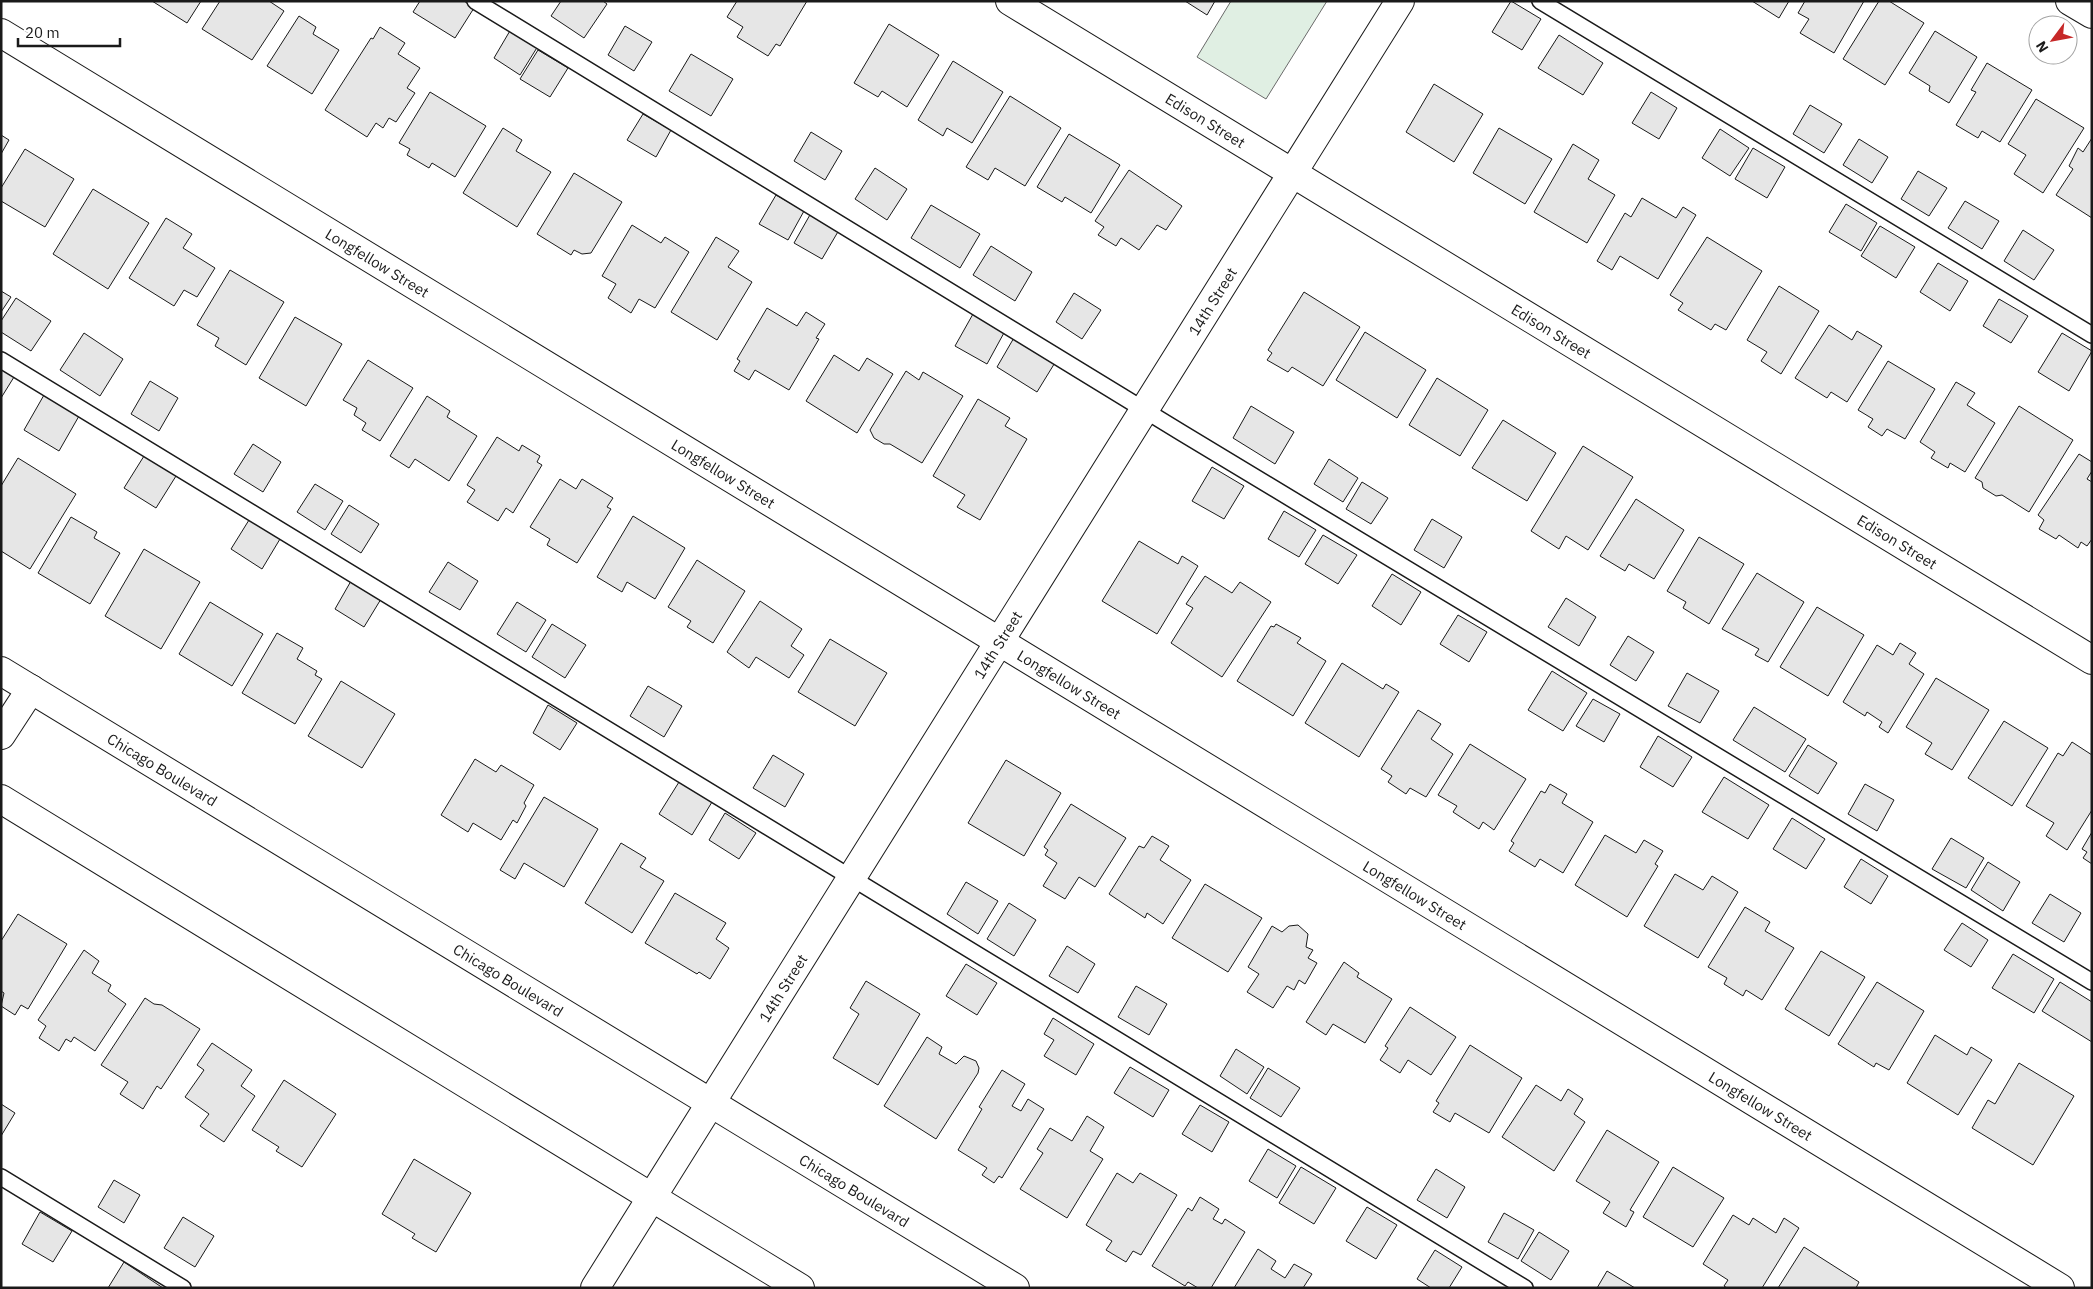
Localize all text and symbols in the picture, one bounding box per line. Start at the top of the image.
scale bar [18,15,120,47]
north arrow [2028,15,2078,65]
text: 20 m [25,23,60,42]
text: N [2032,38,2052,56]
street label: Edison Street [1162,89,1249,152]
street label: Longfellow Street [322,224,433,301]
street label: 14th Street [1184,264,1241,339]
street label: Edison Street [1508,299,1595,362]
street label: Longfellow Street [668,434,779,512]
street label: Edison Street [1854,510,1941,573]
street label: 14th Street [969,607,1026,682]
street label: Longfellow Street [1014,645,1125,723]
street label: Chicago Boulevard [104,729,221,810]
street label: Longfellow Street [1360,856,1470,934]
street label: Chicago Boulevard [450,939,567,1020]
street label: 14th Street [754,950,811,1025]
street label: Longfellow Street [1706,1067,1816,1144]
street label: Chicago Boulevard [796,1150,913,1231]

